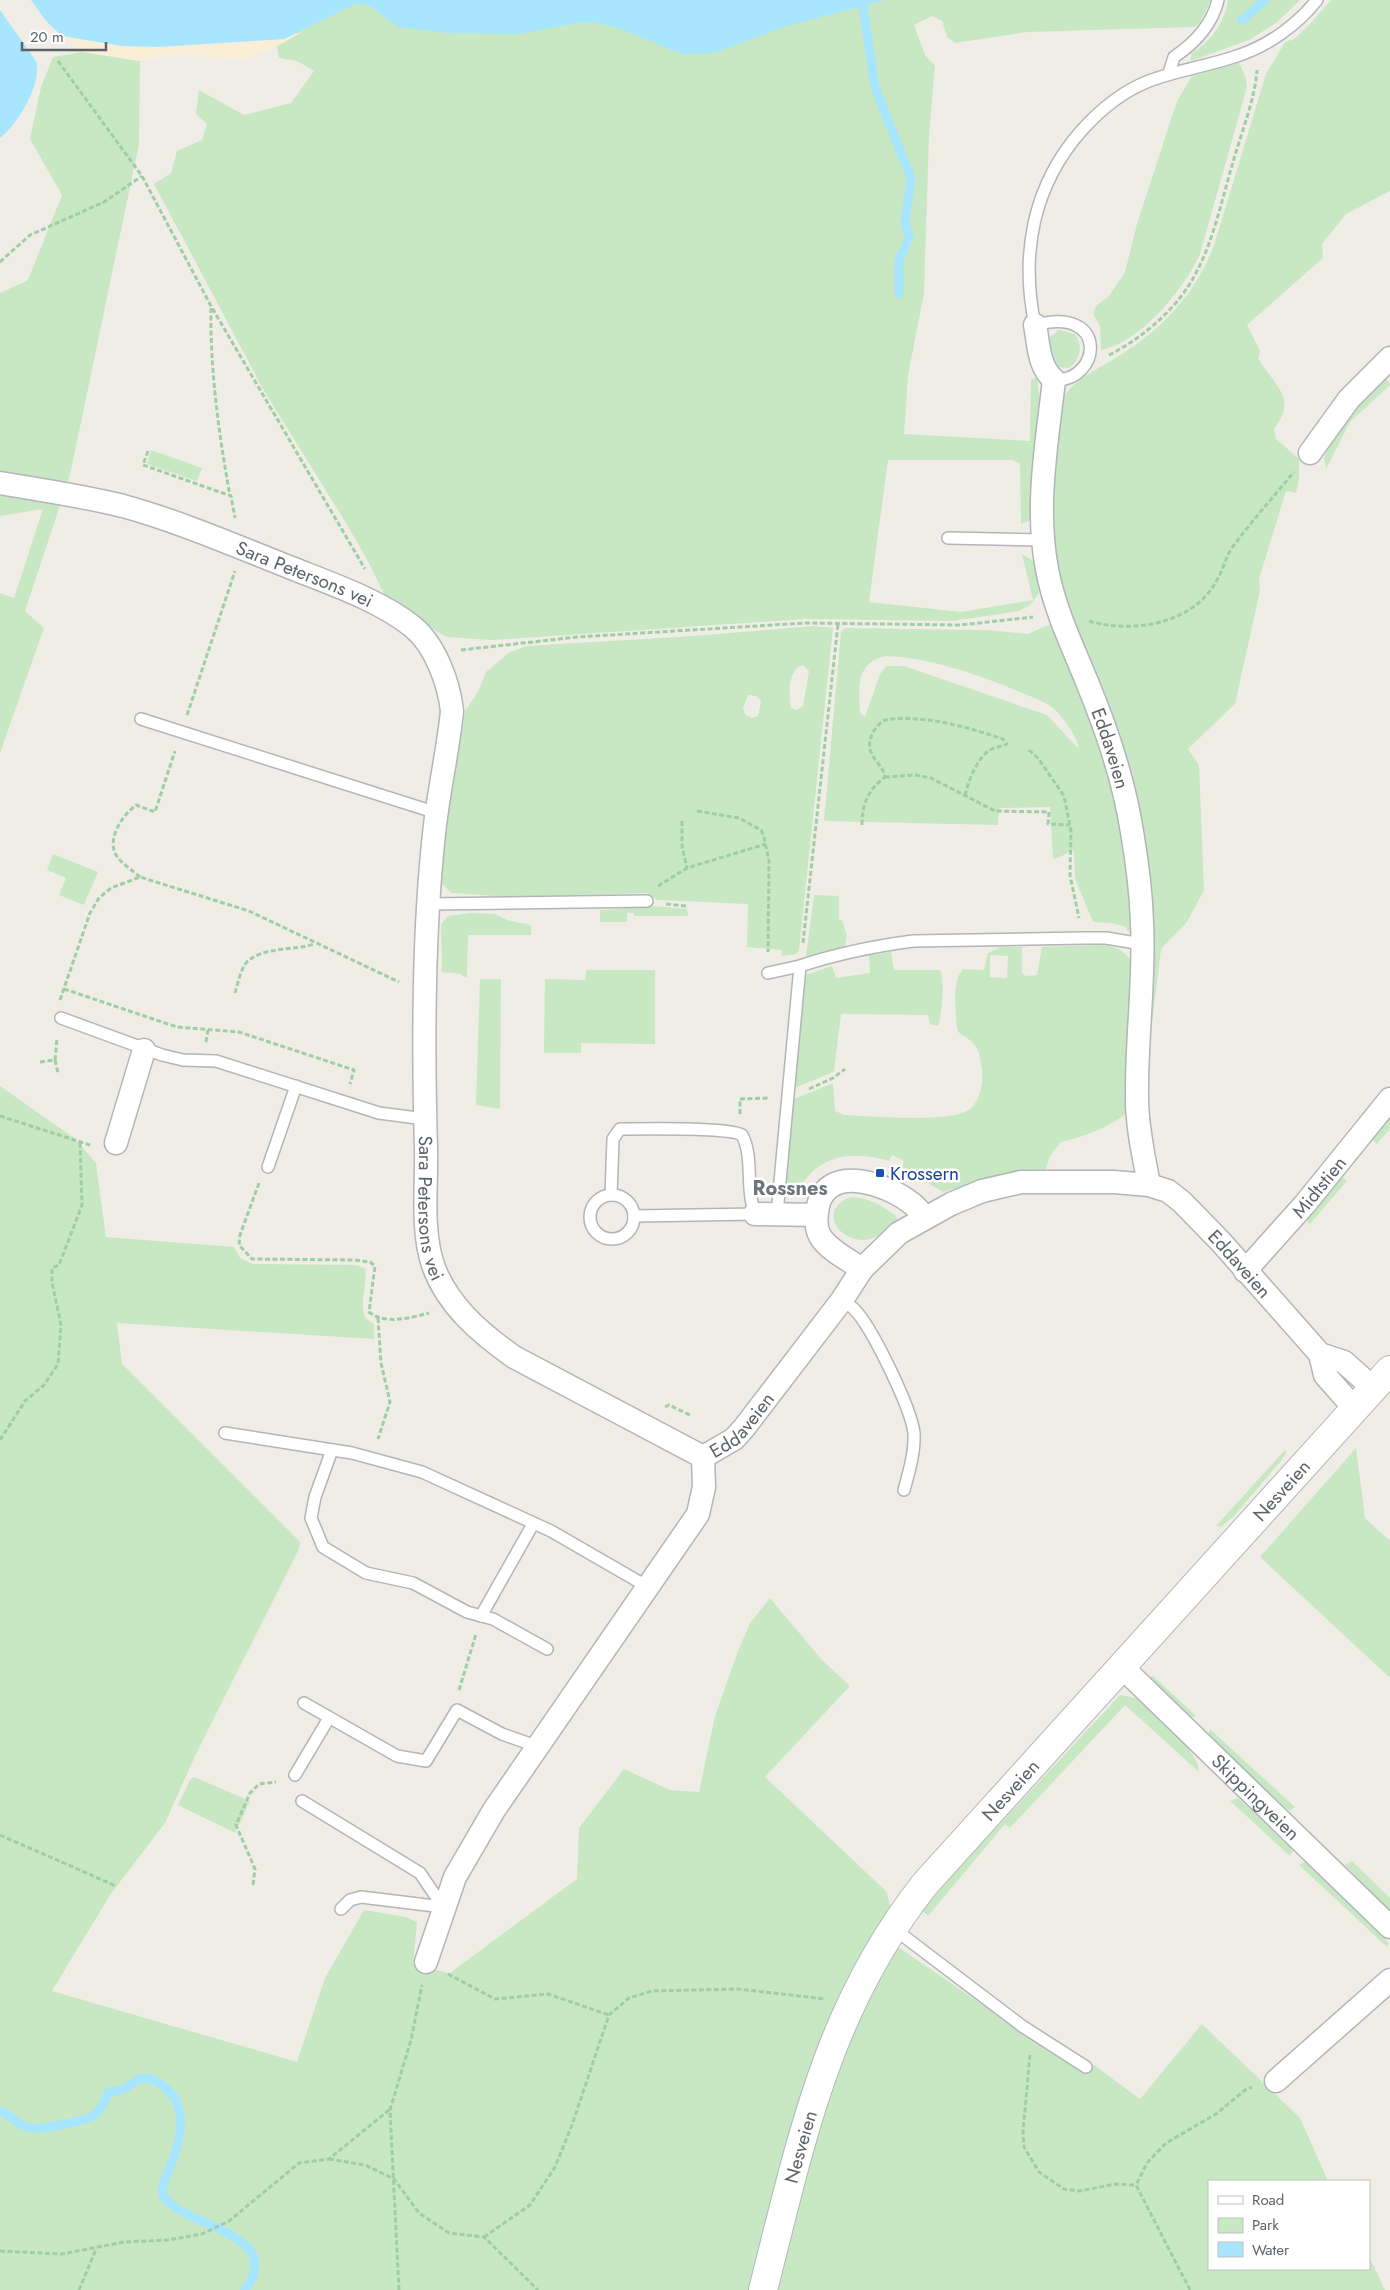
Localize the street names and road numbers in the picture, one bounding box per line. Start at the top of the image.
street label: Sara Petersons vei [232,534,378,614]
street label: Eddaveien [1085,704,1136,792]
street label: Sara Petersons vei [411,1135,451,1285]
street label: Midtstien [1286,1150,1353,1224]
street label: Eddaveien [1202,1223,1277,1304]
street label: Eddaveien [704,1387,781,1465]
street label: Nesveien [1247,1454,1317,1527]
street label: Skippingveien [1205,1748,1306,1847]
street label: Nesveien [976,1753,1046,1827]
street label: Nesveien [778,2107,824,2186]

